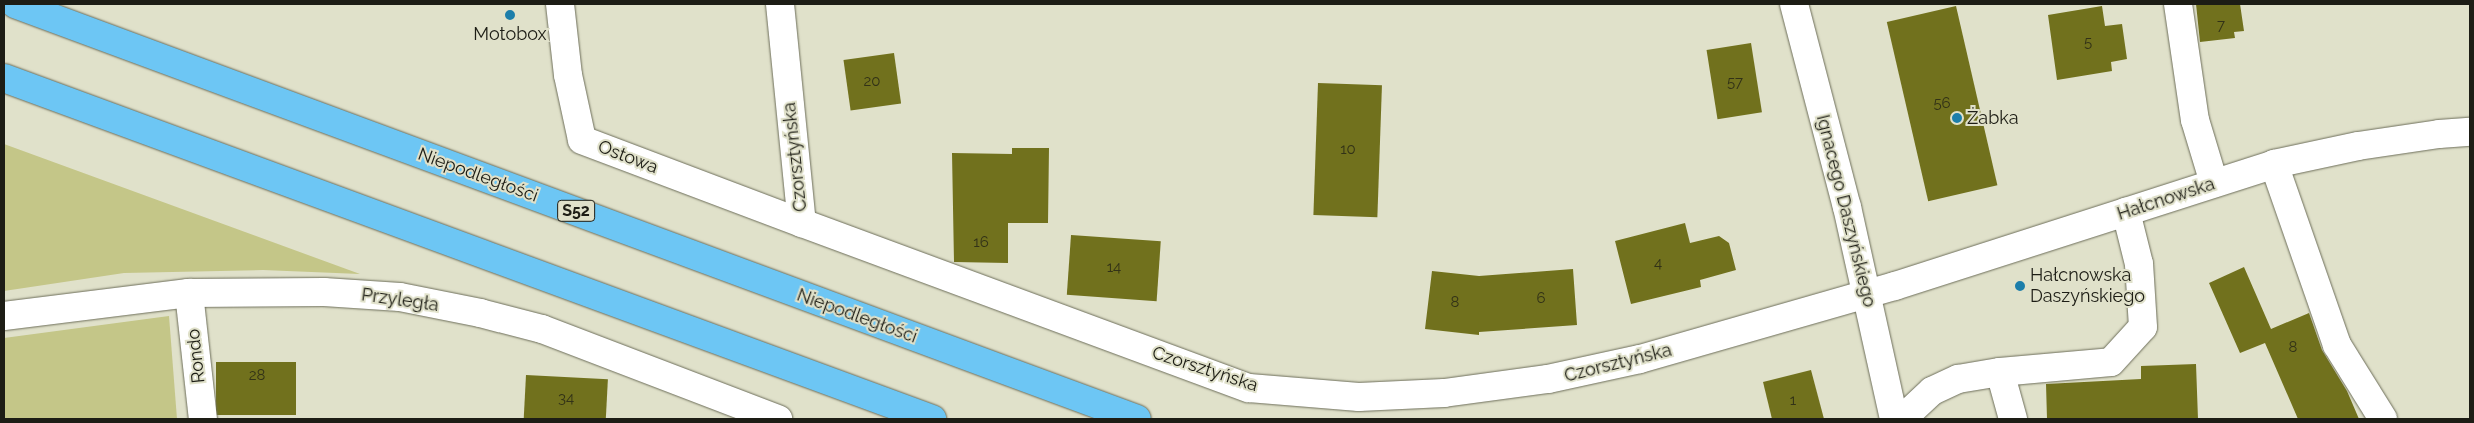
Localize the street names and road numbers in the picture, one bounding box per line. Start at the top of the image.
street label: Czorsztyńska [779,101,811,213]
street label: Ignacego Daszyńskiego [1812,113,1880,309]
street label: Ostowa [595,136,661,178]
street label: Niepodległości [415,143,541,207]
street label: Hałcnowska [2114,173,2218,225]
road number: S52 [556,198,596,225]
street label: Przyległa [360,284,440,316]
street label: Niepodległości [794,284,920,348]
street label: Rondo [182,328,210,384]
street label: Czorsztyńska [1562,339,1674,387]
street label: Czorsztyńska [1149,342,1261,396]

